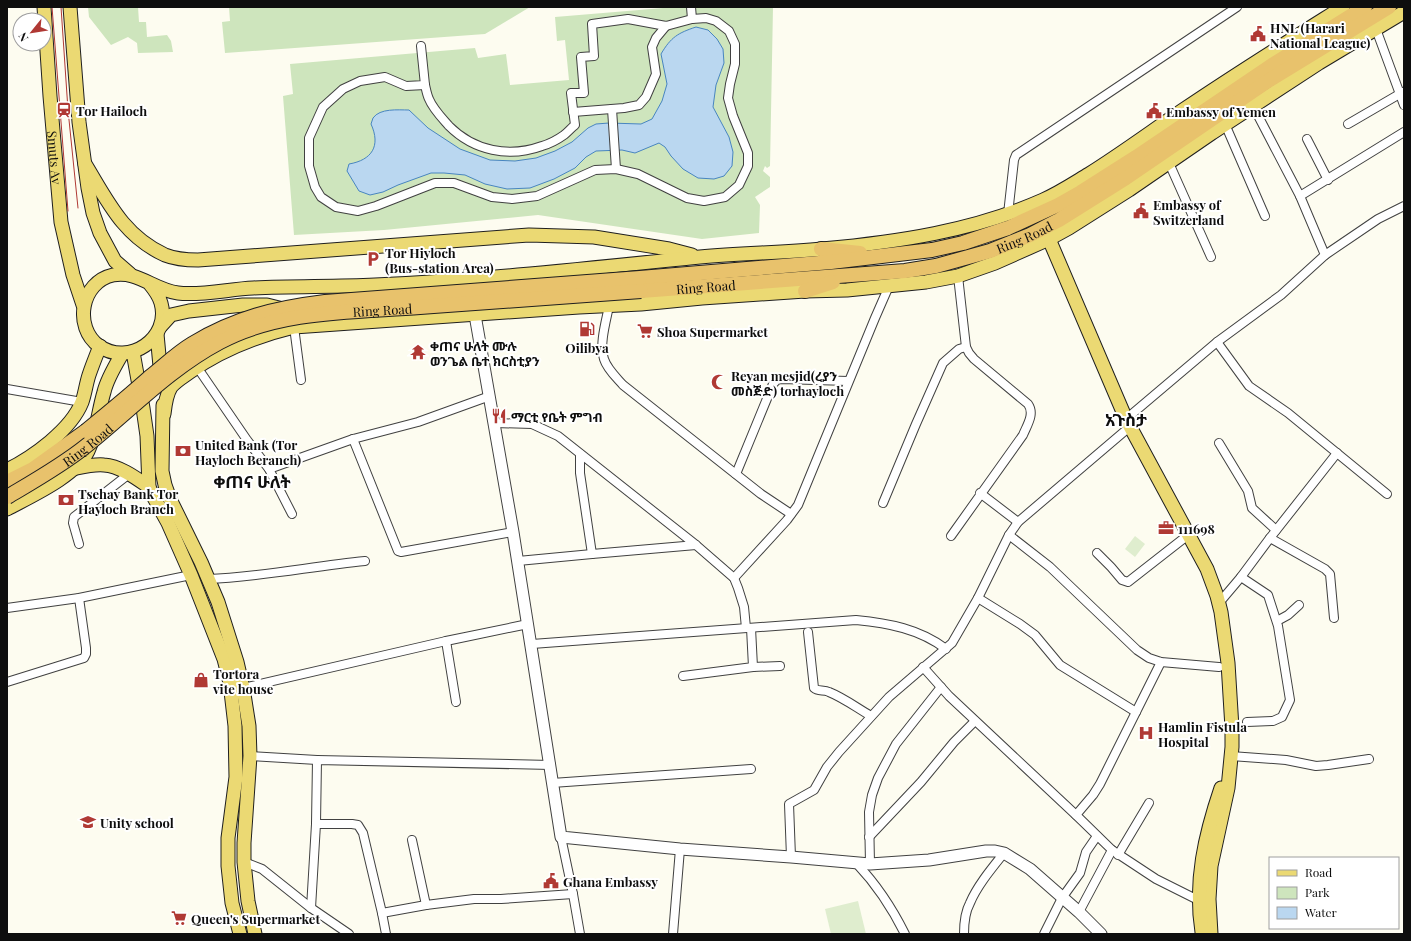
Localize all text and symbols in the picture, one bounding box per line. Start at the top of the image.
north arrow [12,12,52,52]
place label: HNL (Harari National League) [1270,19,1370,51]
public building icon: HNL (Harari National League) [1249,25,1267,43]
text: N [14,30,31,44]
station icon: Tor Hailoch [55,101,73,119]
place label: Tor Hailoch [76,102,147,119]
public building icon: Embassy of Yemen [1145,102,1163,120]
place label: Embassy of Yemen [1166,103,1276,120]
street label: Smuts Av [45,130,66,186]
place label: Embassy of Switzerland [1153,196,1225,228]
public building icon: Embassy of Switzerland [1132,202,1150,220]
street label: Ring Road [993,216,1055,256]
place label: Tor Hiyloch (Bus-station Area) [385,244,494,276]
parking icon: Tor Hiyloch (Bus-station Area) [364,250,382,268]
street label: Ring Road [675,275,737,297]
street label: Ring Road [352,299,413,320]
fuel station icon: Oilibya [578,320,596,338]
supermarket icon: Shoa Supermarket [636,322,654,340]
place label: Shoa Supermarket [657,323,768,340]
place label: ቀጠና ሁለት ሙሉ ወንጌል ቤተ ክርስቲያን [430,337,540,369]
place label: Oilibya [565,339,609,356]
temple icon: ቀጠና ሁለት ሙሉ ወንጌል ቤተ ክርስቲያን [409,343,427,361]
place label: Reyan mesjid(ረያን መስጅድ) torhayloch [731,367,844,399]
mosque icon: Reyan mesjid(ረያን መስጅድ) torhayloch [710,373,728,391]
restaurant icon: ማርቲ የቤት ምግብ [490,407,508,425]
place label: ማርቲ የቤት ምግብ [511,408,603,425]
district label: አጉስታ [1105,408,1147,430]
street label: Ring Road [59,419,116,470]
place label: United Bank (Tor Hayloch Beranch) [195,436,301,468]
bank icon: United Bank (Tor Hayloch Beranch) [174,442,192,460]
district label: ቀጠና ሁለት [213,470,291,492]
place label: Tsehay Bank Tor Hayloch Branch [78,485,178,517]
bank icon: Tsehay Bank Tor Hayloch Branch [57,491,75,509]
office icon: 111698 [1157,519,1175,537]
place label: 111698 [1178,520,1215,537]
place label: Tortora vite house [212,665,274,697]
shop icon: Tortora vite house [192,671,210,689]
place label: Hamlin Fistula Hospital [1158,718,1247,750]
hospital icon: Hamlin Fistula Hospital [1137,724,1155,742]
school or university icon: Unity school [79,813,97,831]
place label: Unity school [100,814,174,831]
legend [1269,857,1399,929]
text: Road [1305,864,1332,880]
public building icon: Ghana Embassy [542,872,560,890]
place label: Ghana Embassy [563,873,658,890]
text: Park [1305,884,1330,900]
text: Water [1304,904,1338,920]
supermarket icon: Queen's Supermarket [170,909,188,927]
place label: Queen's Supermarket [191,910,320,927]

